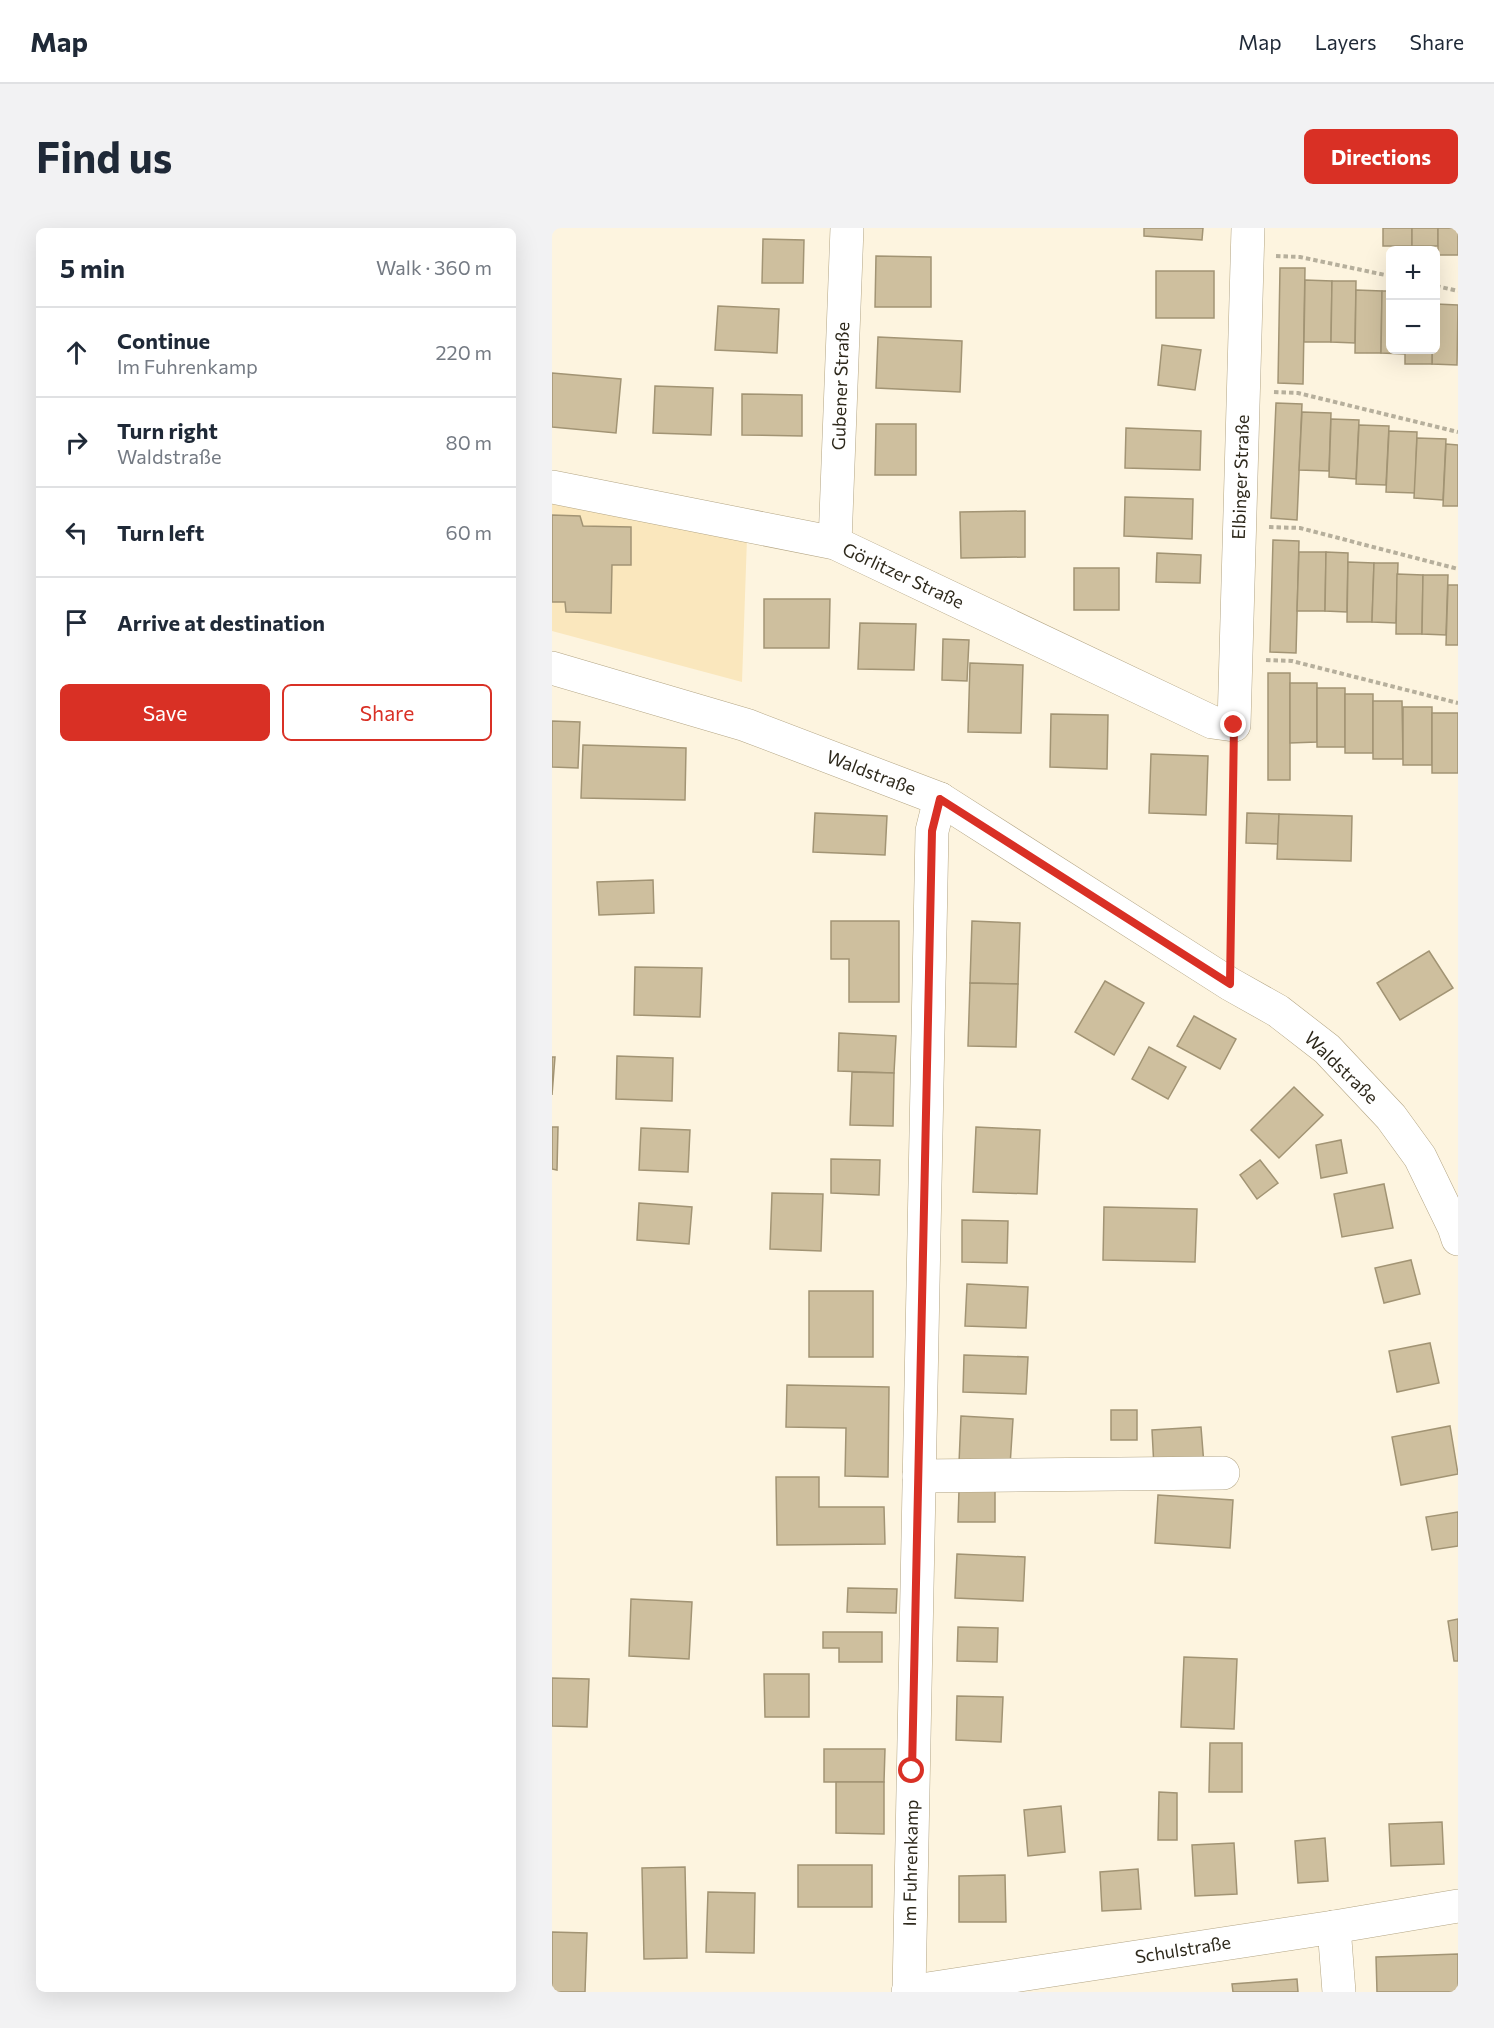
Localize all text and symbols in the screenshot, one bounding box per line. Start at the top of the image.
text: Map [30,24,88,58]
text: Map [1238,29,1282,54]
text: Layers [1315,29,1377,54]
text: Share [1410,29,1464,54]
button: Directions [1304,129,1458,184]
text: Find us [36,130,172,182]
map controls [1386,246,1440,354]
button: + [1386,246,1440,300]
text: 5 min [60,252,125,283]
text: Walk · 360 m [376,255,492,279]
button: − [1386,300,1440,354]
street label: Gubener Straße [827,321,853,451]
text: Continue [117,327,210,354]
icon: ahead [60,336,93,369]
text: 220 m [436,340,492,364]
text: Im Fuhrenkamp [117,354,258,378]
street label: Elbinger Straße [1227,414,1253,540]
text: Turn right [117,417,218,444]
icon: right [60,426,93,459]
text: 80 m [446,430,492,454]
text: Waldstraße [117,444,222,468]
icon: left [60,516,93,549]
text: Turn left [117,519,204,546]
text: 60 m [446,520,492,544]
street label: Görlitzer Straße [839,537,968,613]
icon: arrive [60,606,93,639]
text: Arrive at destination [117,609,325,636]
button: Save [60,684,270,741]
button: Share [282,684,492,741]
route end [1220,711,1246,737]
street label: Waldstraße [823,745,919,799]
street label: Waldstraße [1300,1027,1383,1108]
route start [898,1757,924,1783]
street label: Im Fuhrenkamp [898,1799,922,1927]
street label: Schulstraße [1133,1931,1232,1967]

